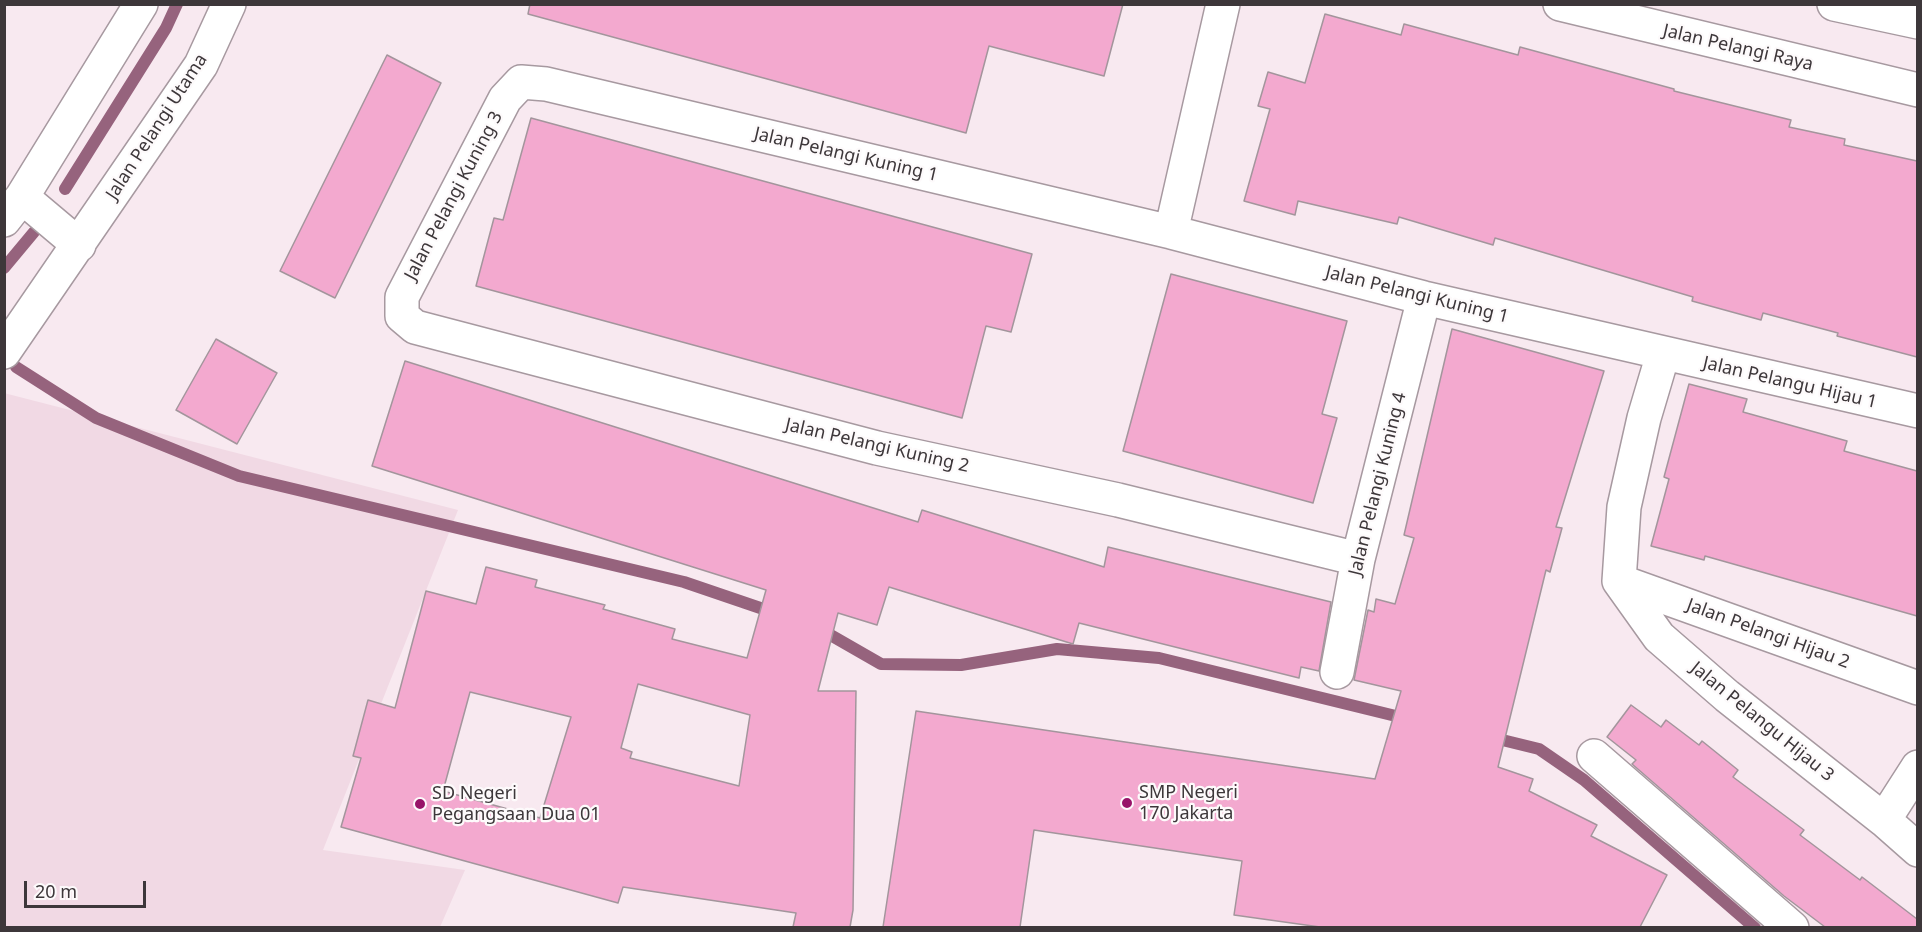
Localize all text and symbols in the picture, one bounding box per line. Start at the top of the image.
street label: Jalan Pelangi Raya [1661,20,1815,76]
street label: Jalan Pelangi Utama [102,50,212,204]
street label: Jalan Pelangi Kuning 3 [400,108,508,284]
street label: Jalan Pelangi Kuning 1 [752,123,940,187]
street label: Jalan Pelangi Kuning 1 [1323,262,1511,328]
street label: Jalan Pelangu Hijau 1 [1701,352,1879,414]
street label: Jalan Pelangi Kuning 4 [1345,390,1411,578]
street label: Jalan Pelangi Kuning 2 [783,414,971,478]
street label: Jalan Pelangi Hijau 2 [1684,594,1852,674]
street label: Jalan Pelangu Hijau 3 [1686,658,1838,786]
place label: SMP Negeri 170 Jakarta [1139,782,1238,824]
place label: SD Negeri Pegangsaan Dua 01 [432,783,601,826]
marker: SMP Negeri 170 Jakarta [1120,796,1134,810]
marker: SD Negeri Pegangsaan Dua 01 [413,797,427,811]
scale bar [27,869,148,907]
text: 20 m [35,879,77,903]

